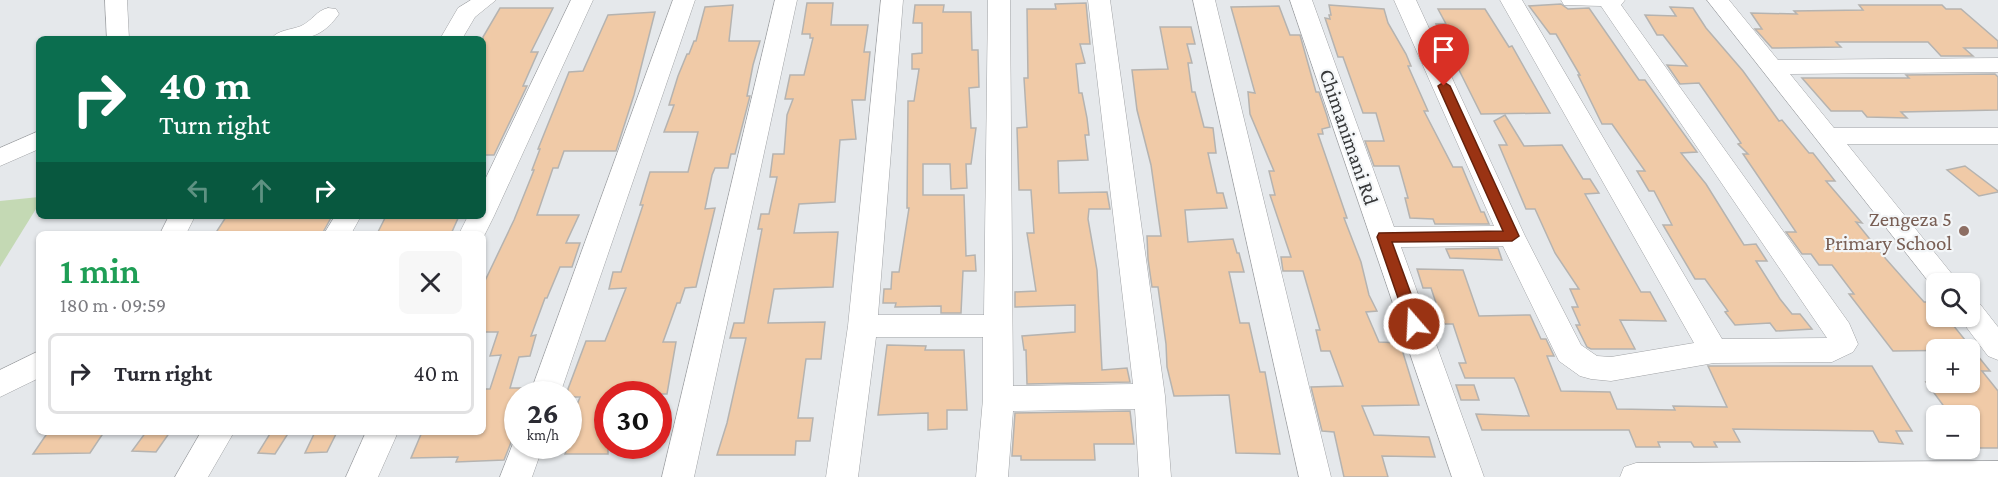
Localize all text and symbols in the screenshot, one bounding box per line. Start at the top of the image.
pin [1418,24,1469,86]
icon: arrive [1427,33,1460,66]
icon: right [60,60,138,138]
text: 40 m [159,61,251,108]
street label: Chimanimani Rd [1314,66,1384,208]
text: Turn right [159,110,270,140]
icon: left [182,174,215,207]
icon: ahead [245,174,278,207]
icon: right [308,174,341,207]
place label: Zengeza 5 Primary School [1825,207,1952,255]
marker: Zengeza 5 Primary School [1957,224,1971,238]
text: 1 min [60,251,140,291]
button: close [399,251,462,314]
map controls [1926,273,1980,459]
button: search [1926,273,1980,327]
position arrow [1382,292,1446,356]
text: 180 m · 09:59 [60,294,166,316]
button: + [1926,339,1980,393]
icon: right [63,357,96,390]
text: Turn right [114,361,212,386]
text: 40 m [414,361,459,386]
speed limit sign: 30 [594,381,672,459]
text: 26 [527,396,559,429]
button: − [1926,405,1980,459]
text: km/h [527,427,559,443]

